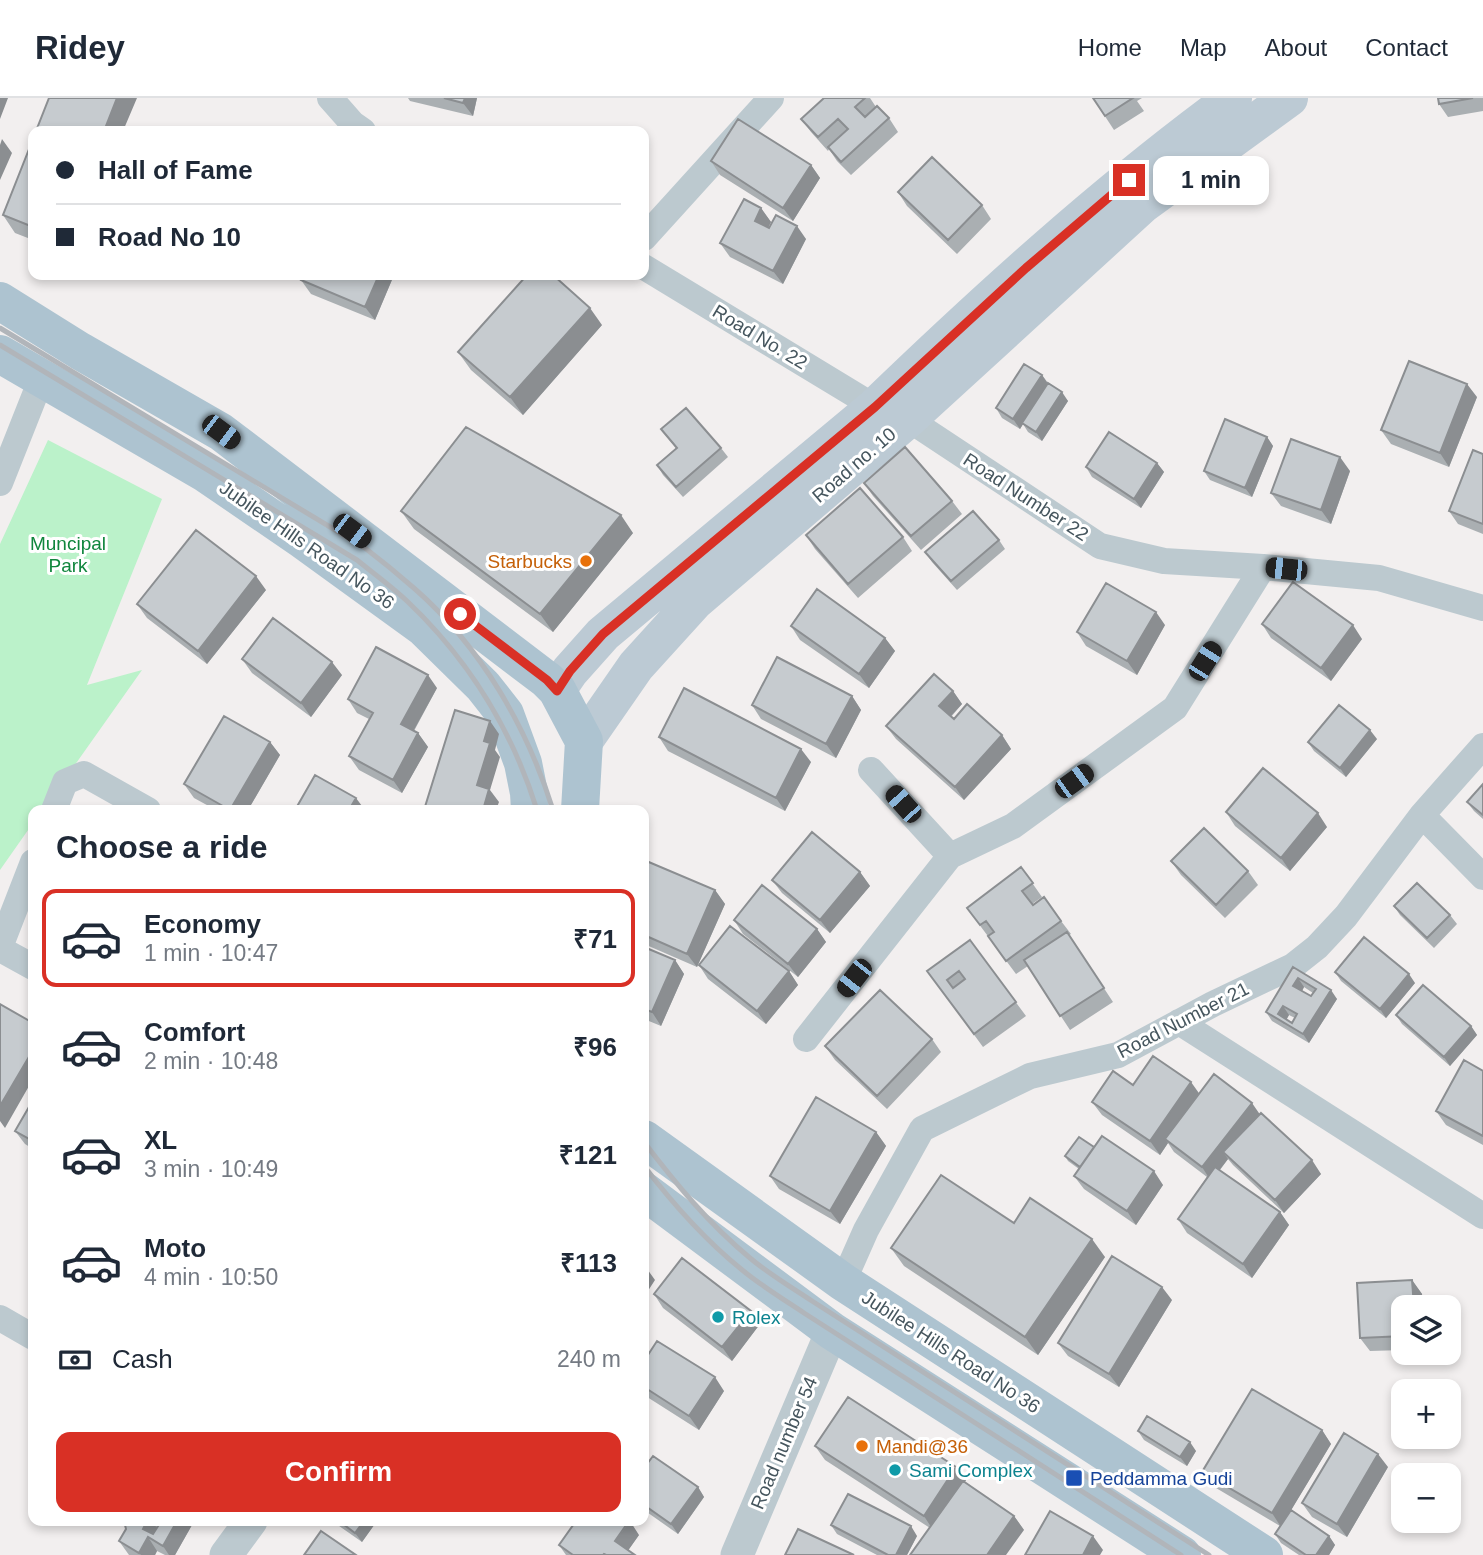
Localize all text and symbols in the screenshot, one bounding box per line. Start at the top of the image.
text: Ridey [35,29,125,66]
text: Home [1078,34,1142,61]
text: Map [1180,34,1227,61]
text: About [1265,34,1327,61]
text: Contact [1365,34,1448,61]
text: Hall of Fame [98,155,253,185]
callout: 1 min [1154,155,1269,204]
route end [1113,164,1145,196]
text: 1 min [1181,167,1241,193]
text: Road No 10 [98,222,241,252]
street label: Road No. 22 [709,301,811,373]
car [198,411,245,453]
street label: Road no. 10 [808,423,900,507]
street label: Road Number 22 [960,449,1092,545]
street label: Jubilee Hills Road No 36 [216,477,398,613]
car [329,510,376,552]
park label: Muncipal Park [30,533,106,576]
place label: Starbucks [488,551,572,572]
marker: Starbucks [578,553,594,569]
car [1265,556,1308,582]
route start [444,598,476,630]
car [1185,638,1226,684]
car [1051,760,1098,802]
car [882,781,925,827]
text: Choose a ride [56,829,268,865]
icon: car [60,907,123,970]
text: Economy [144,909,261,939]
text: ₹71 [573,924,617,954]
text: 1 min · 10:47 [144,940,278,966]
car [833,955,876,1001]
street label: Road Number 21 [1114,978,1252,1062]
icon: car [60,1015,123,1078]
text: Comfort [144,1017,245,1047]
text: ₹96 [573,1032,617,1062]
text: 2 min · 10:48 [144,1048,278,1074]
icon: car [60,1123,123,1186]
text: XL [144,1125,177,1155]
text: ₹121 [559,1140,617,1170]
text: 3 min · 10:49 [144,1156,278,1182]
icon: car [60,1231,123,1294]
text: Moto [144,1233,206,1263]
text: ₹113 [560,1248,617,1278]
text: 4 min · 10:50 [144,1264,278,1290]
street label: Jubilee Hills Road No 36 [858,1287,1044,1417]
map controls [1391,1295,1461,1533]
button: layers [1391,1295,1461,1365]
place label: Rolex [732,1307,781,1328]
marker: Rolex [710,1309,726,1325]
icon: cash [56,1341,94,1379]
text: Cash [112,1344,173,1374]
text: 240 m [557,1346,621,1372]
street label: Road number 54 [747,1373,821,1512]
button: + [1391,1379,1461,1449]
button: Confirm [56,1432,621,1512]
place label: Mandi@36 [876,1436,968,1457]
marker: Mandi@36 [854,1438,870,1454]
place label: Sami Complex [909,1460,1033,1481]
marker: Sami Complex [887,1462,903,1478]
button: − [1391,1463,1461,1533]
marker: Peddamma Gudi [1064,1468,1084,1488]
place label: Peddamma Gudi [1090,1468,1233,1489]

